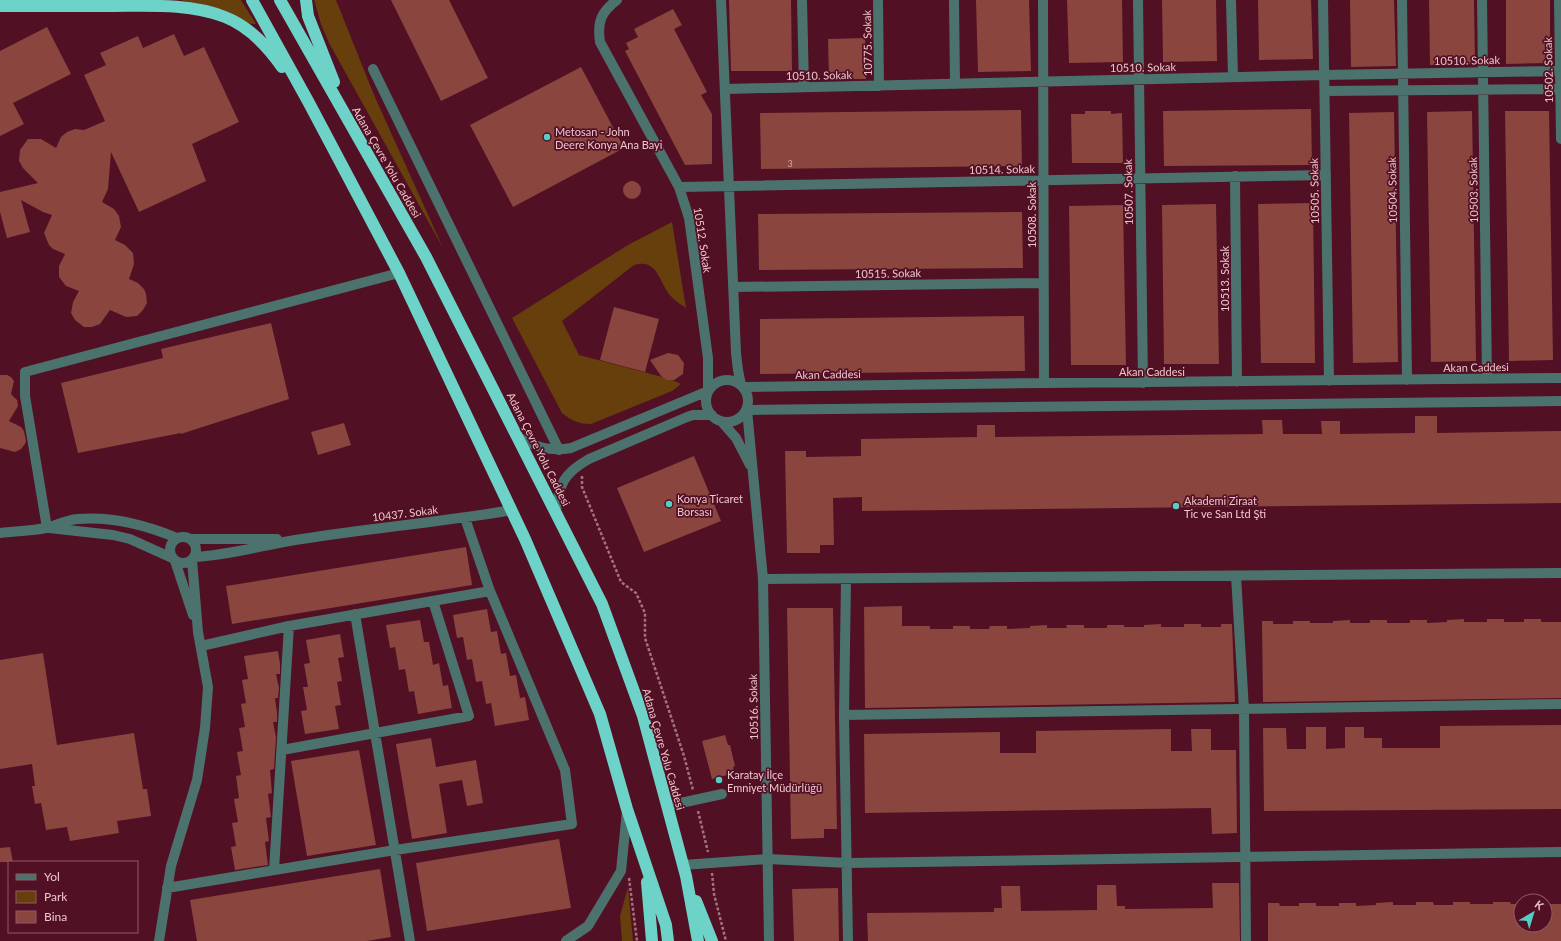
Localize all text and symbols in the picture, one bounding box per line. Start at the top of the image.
street label: 10775. Sokak [860,9,874,76]
street label: 10502. Sokak [1541,36,1555,103]
street label: 10510. Sokak [1434,53,1501,67]
street label: 10510. Sokak [1110,60,1177,74]
street label: 10510. Sokak [786,68,853,82]
street label: Adana Çevre Yolu Caddesi [350,104,424,220]
place label: Metosan - John Deere Konya Ana Bayi [555,125,663,151]
marker: Metosan - John Deere Konya Ana Bayi [542,132,552,142]
street label: 10504. Sokak [1385,156,1399,223]
street label: 10503. Sokak [1466,156,1480,223]
street label: 10505. Sokak [1307,157,1321,224]
house number: 3 [787,158,793,169]
street label: 10507. Sokak [1121,158,1135,225]
street label: 10514. Sokak [969,162,1036,176]
street label: 10508. Sokak [1025,182,1038,248]
street label: 10512. Sokak [691,206,715,274]
street label: 10513. Sokak [1218,246,1231,312]
street label: 10515. Sokak [855,266,922,280]
street label: Akan Caddesi [1443,360,1509,374]
street label: Akan Caddesi [1119,365,1185,378]
street label: Akan Caddesi [795,367,861,381]
street label: Adana Çevre Yolu Caddesi [505,390,573,508]
place label: Konya Ticaret Borsası [677,492,743,518]
place label: Akademi Ziraat Tic ve San Ltd Şti [1184,494,1266,520]
marker: Konya Ticaret Borsası [664,499,674,509]
marker: Akademi Ziraat Tic ve San Ltd Şti [1171,501,1181,511]
street label: 10437. Sokak [371,502,439,523]
street label: 10516. Sokak [746,673,760,740]
street label: Adana Çevre Yolu Caddesi [640,687,688,812]
place label: Karatay İlçe Emniyet Müdürlüğü [727,768,822,794]
marker: Karatay İlçe Emniyet Müdürlüğü [714,775,724,785]
legend [8,861,138,933]
text: Yol [44,869,60,884]
text: Park [44,889,68,904]
north arrow [1513,893,1553,933]
text: K [1532,897,1547,912]
text: Bina [44,909,67,924]

